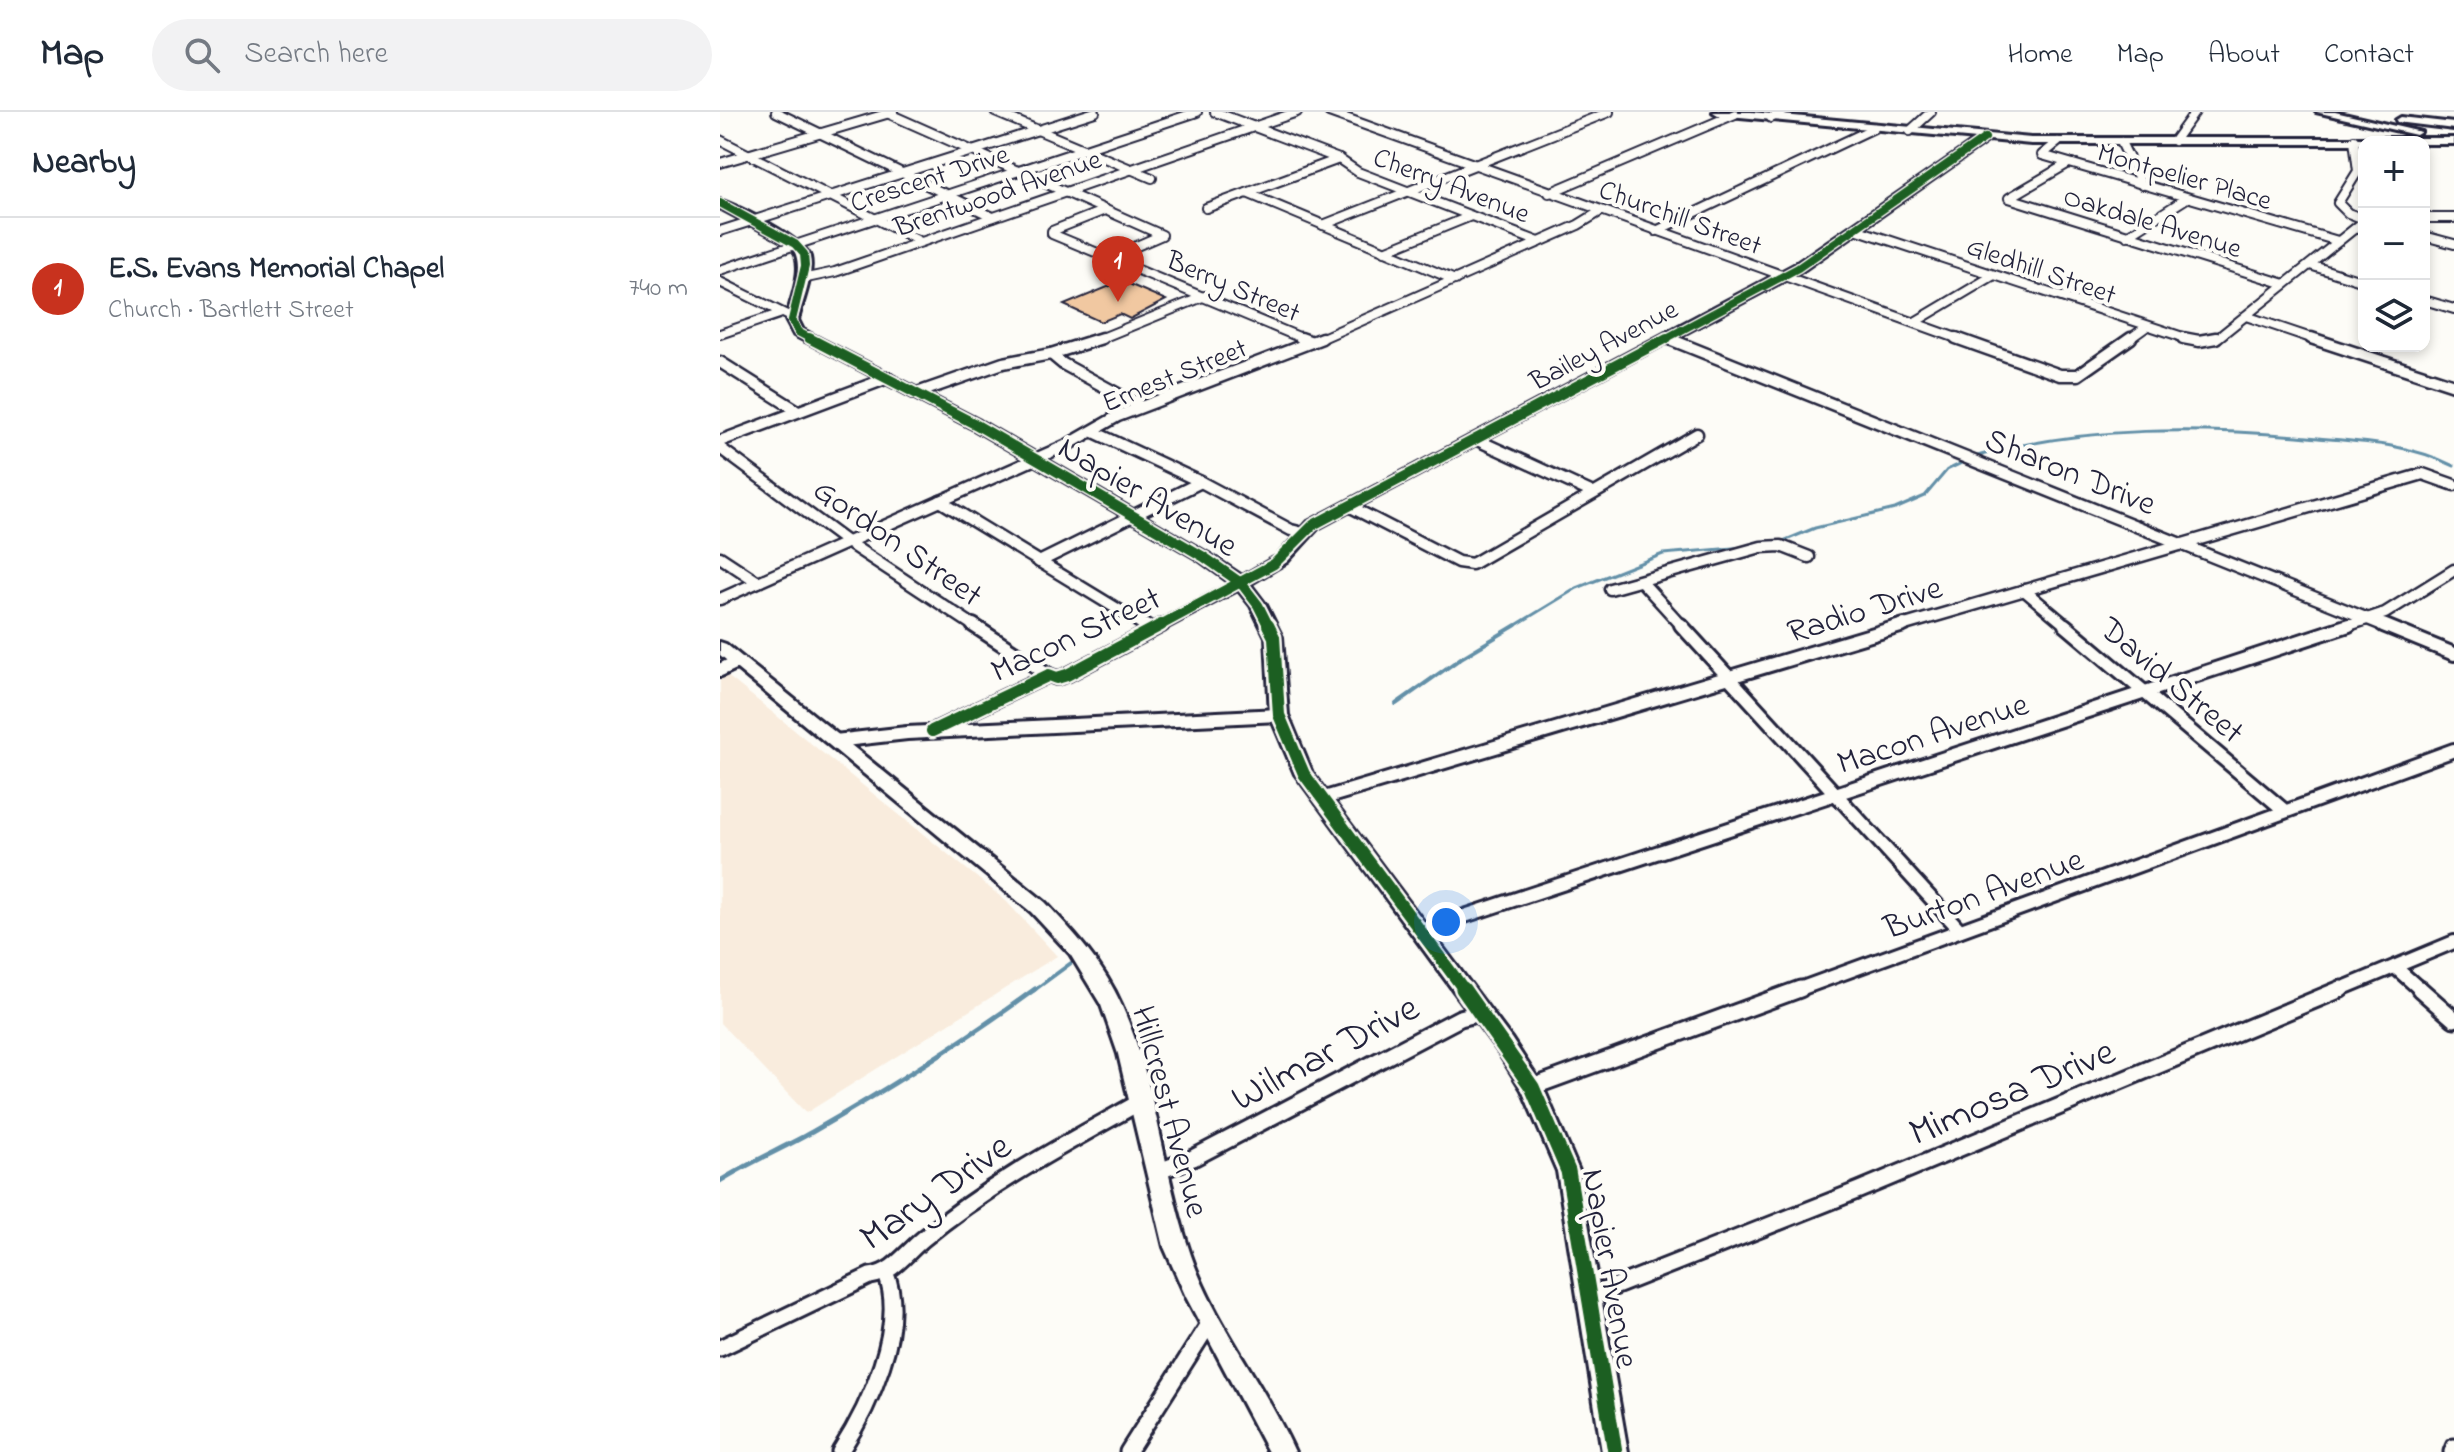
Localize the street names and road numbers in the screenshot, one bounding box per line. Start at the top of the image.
street label: Montpelier Place [2092,134,2277,223]
street label: Crescent Drive [846,135,1015,225]
street label: Cherry Avenue [1366,139,1535,236]
street label: Brentwood Avenue [888,140,1108,250]
street label: Churchill Street [1592,171,1767,268]
street label: Oakdale Avenue [2058,178,2247,271]
street label: Gledhill Street [1961,228,2121,317]
street label: Berry Street [1158,241,1306,335]
street label: Bailey Avenue [1522,291,1686,404]
street label: Ernest Street [1097,330,1254,425]
street label: Sharon Drive [1976,417,2163,531]
street label: Napier Avenue [1048,425,1247,572]
street label: Gordon Street [802,467,992,621]
street label: Radio Drive [1782,564,1950,659]
street label: Macon Street [983,575,1170,698]
street label: David Street [2086,606,2254,758]
street label: Macon Avenue [1831,681,2036,790]
street label: Burton Avenue [1877,836,2092,955]
street label: Wilmar Drive [1222,981,1431,1129]
street label: Hillcrest Avenue [1116,1001,1221,1224]
street label: Mimosa Drive [1901,1024,2125,1164]
street label: Mary Drive [848,1120,1025,1268]
street label: Napier Avenue [1566,1165,1650,1373]

